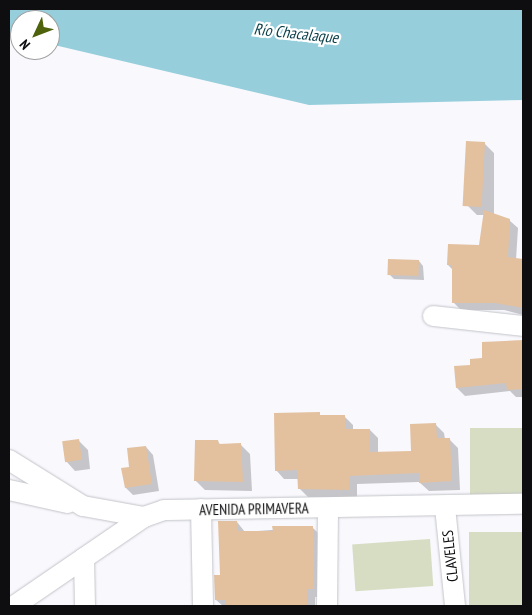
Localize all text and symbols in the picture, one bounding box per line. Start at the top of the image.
north arrow [10,10,60,60]
water label: Río Chacalaque [253,19,339,47]
text: N [16,36,34,53]
street label: AVENIDA PRIMAVERA [199,499,309,519]
street label: CLAVELES [438,529,462,583]

